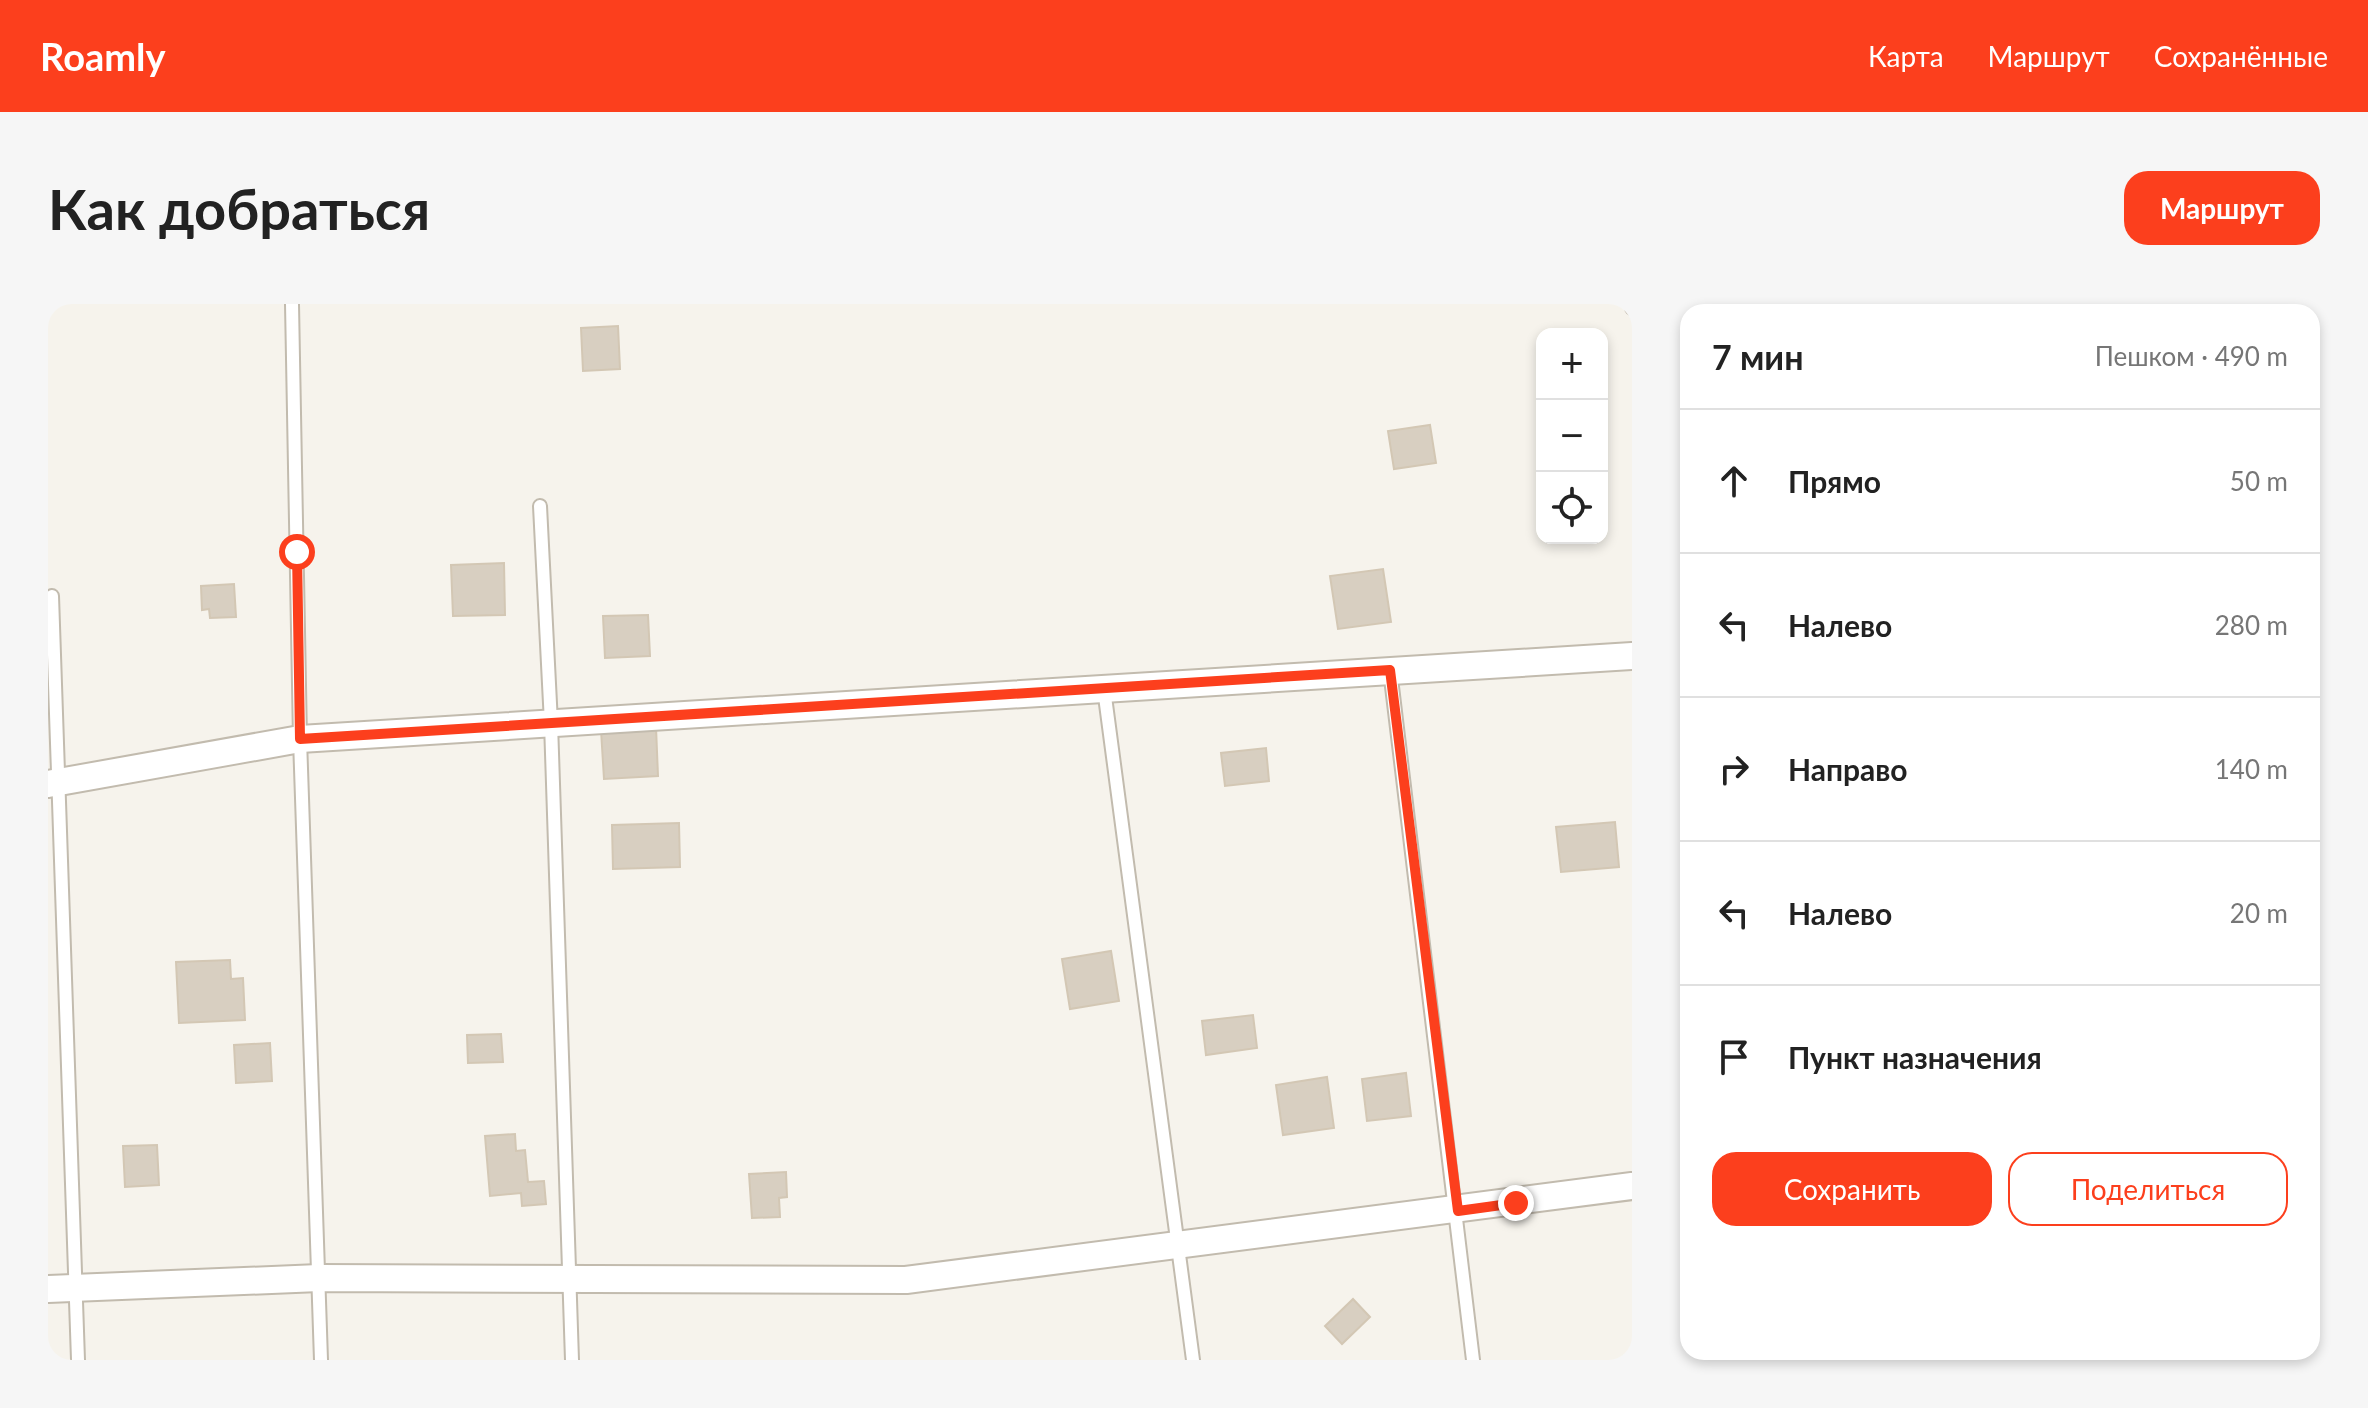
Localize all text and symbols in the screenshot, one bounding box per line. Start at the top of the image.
text: Roamly [40,33,166,79]
text: Карта [1868,39,1944,73]
text: Маршрут [1988,39,2110,73]
text: Сохранённые [2154,39,2328,73]
button: Маршрут [2124,171,2320,245]
text: Как добраться [48,175,430,242]
map controls [1536,328,1608,544]
button: + [1536,328,1608,400]
text: 7 мин [1712,336,1804,377]
text: Пешком · 490 m [2095,340,2288,372]
button: − [1536,400,1608,472]
icon: ahead [1712,459,1756,503]
text: Прямо [1788,463,1881,499]
text: 50 m [2230,465,2288,497]
button: locate [1536,472,1608,544]
route start [279,534,315,570]
icon: left [1712,603,1756,647]
text: Налево [1788,607,1892,643]
text: 280 m [2215,609,2288,641]
icon: right [1712,747,1756,791]
text: Направо [1788,751,1908,787]
text: 140 m [2215,753,2288,785]
icon: left [1712,891,1756,935]
text: Налево [1788,895,1892,931]
text: 20 m [2230,897,2288,929]
icon: arrive [1712,1035,1756,1079]
text: Пункт назначения [1788,1039,2042,1075]
button: Сохранить [1712,1152,1992,1226]
button: Поделиться [2008,1152,2288,1226]
route end [1498,1185,1534,1221]

